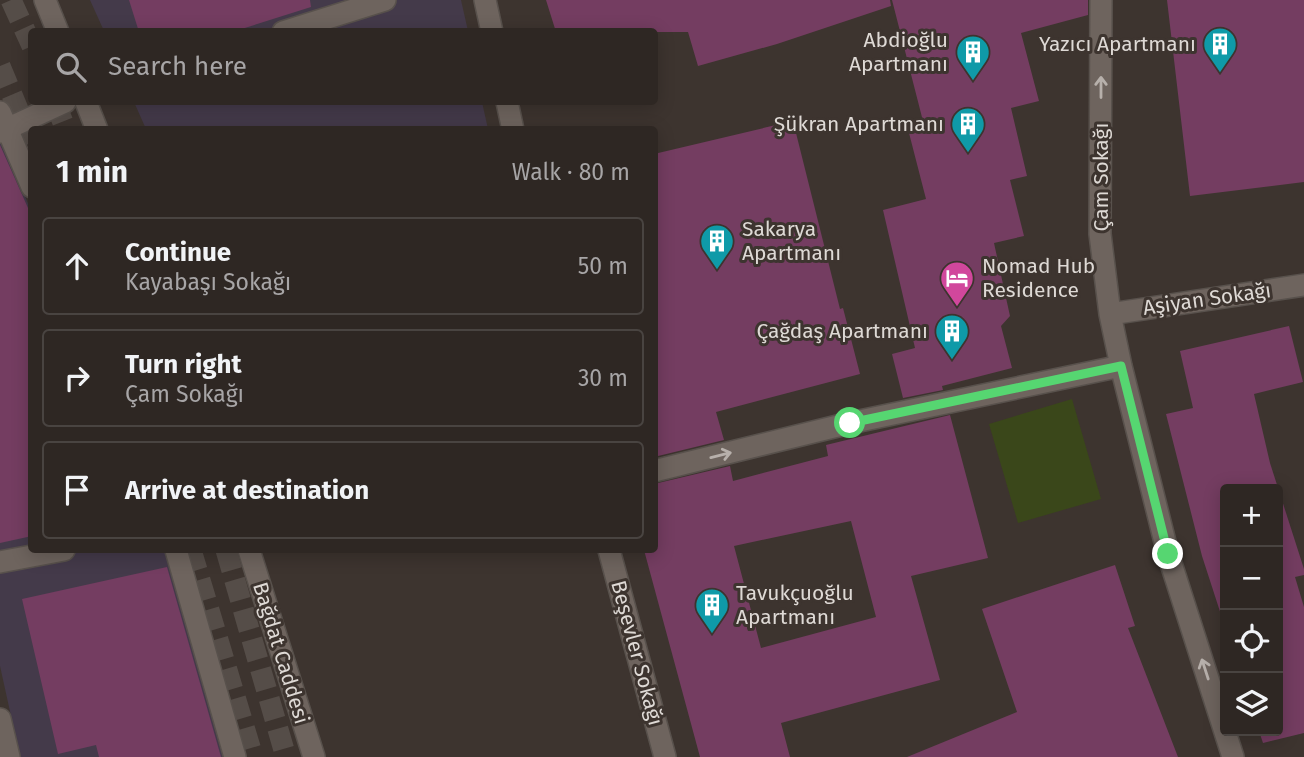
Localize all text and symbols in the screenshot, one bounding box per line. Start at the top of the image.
building icon: Yazıcı Apartmanı [1201,25,1239,74]
place label: Abdioğlu Apartmanı [849,27,948,77]
search box [28,28,658,105]
place label: Yazıcı Apartmanı [1039,31,1196,57]
building icon: Abdioğlu Apartmanı [954,33,992,82]
icon: search [52,48,90,86]
text: Search here [108,51,247,82]
one-way arrow [1094,76,1108,99]
building icon: Şükran Apartmanı [949,105,987,154]
place label: Şükran Apartmanı [774,111,944,137]
street label: Çam Sokağı [1088,123,1114,231]
text: 1 min [56,154,128,190]
text: Walk · 80 m [512,158,630,186]
place label: Sakarya Apartmanı [742,216,841,266]
building icon: Sakarya Apartmanı [698,222,736,271]
text: Continue [125,237,231,268]
icon: ahead [58,247,96,285]
text: 50 m [578,252,628,280]
place label: Nomad Hub Residence [982,253,1095,303]
hotel icon: Nomad Hub Residence [938,259,976,308]
text: Kayabaşı Sokağı [125,268,291,296]
street label: Aşiyan Sokağı [1141,277,1273,321]
building icon: Çağdaş Apartmanı [933,312,971,361]
place label: Çağdaş Apartmanı [756,318,928,344]
text: Turn right [125,349,242,380]
icon: right [58,359,96,397]
text: 30 m [578,364,628,392]
text: Çam Sokağı [125,380,244,408]
route start [834,407,865,438]
one-way arrow [709,447,732,461]
icon: arrive [58,471,96,509]
text: Arrive at destination [125,475,369,506]
map controls [1220,484,1283,736]
button: + [1220,484,1283,547]
route end [1152,538,1183,569]
button: − [1220,547,1283,610]
street label: Beşevler Sokağı [605,578,669,728]
street label: Bağdat Caddesi [247,579,315,727]
place label: Tavukçuoğlu Apartmanı [736,580,854,630]
building icon: Tavukçuoğlu Apartmanı [693,586,731,635]
button: locate [1220,610,1283,673]
one-way arrow [1198,658,1210,680]
button: layers [1220,673,1283,736]

